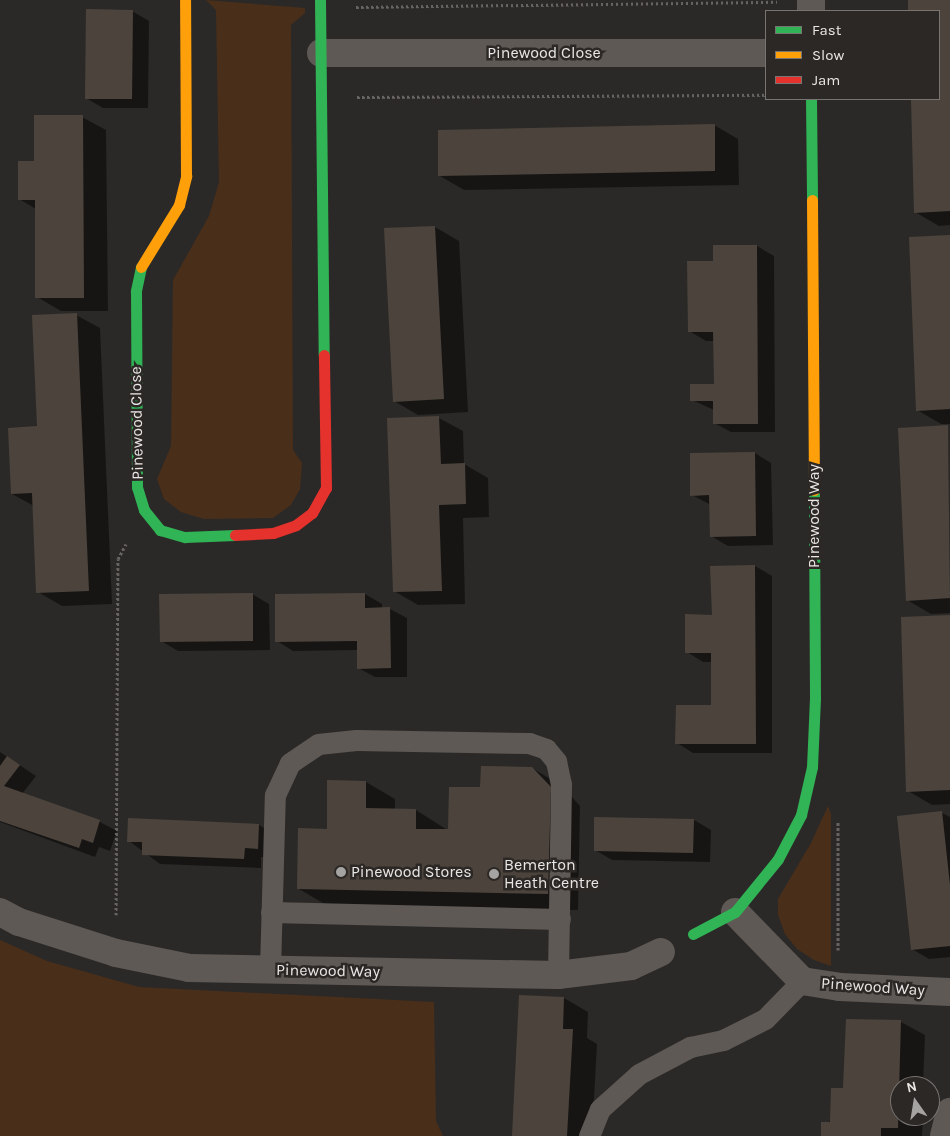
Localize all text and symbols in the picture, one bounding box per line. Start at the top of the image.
legend [765,10,940,100]
text: Fast [812,21,841,39]
street label: Pinewood Close [487,43,601,63]
text: Slow [812,46,844,64]
text: Jam [812,71,840,89]
street label: Pinewood Close [126,366,148,480]
street label: Pinewood Way [804,464,824,568]
place label: Bemerton Heath Centre [504,855,599,893]
place label: Pinewood Stores [351,862,472,882]
marker: Pinewood Stores [335,866,347,878]
marker: Bemerton Heath Centre [488,868,500,880]
street label: Pinewood Way [276,960,380,982]
street label: Pinewood Way [821,974,925,1000]
north arrow [890,1076,940,1126]
text: N [905,1077,919,1096]

